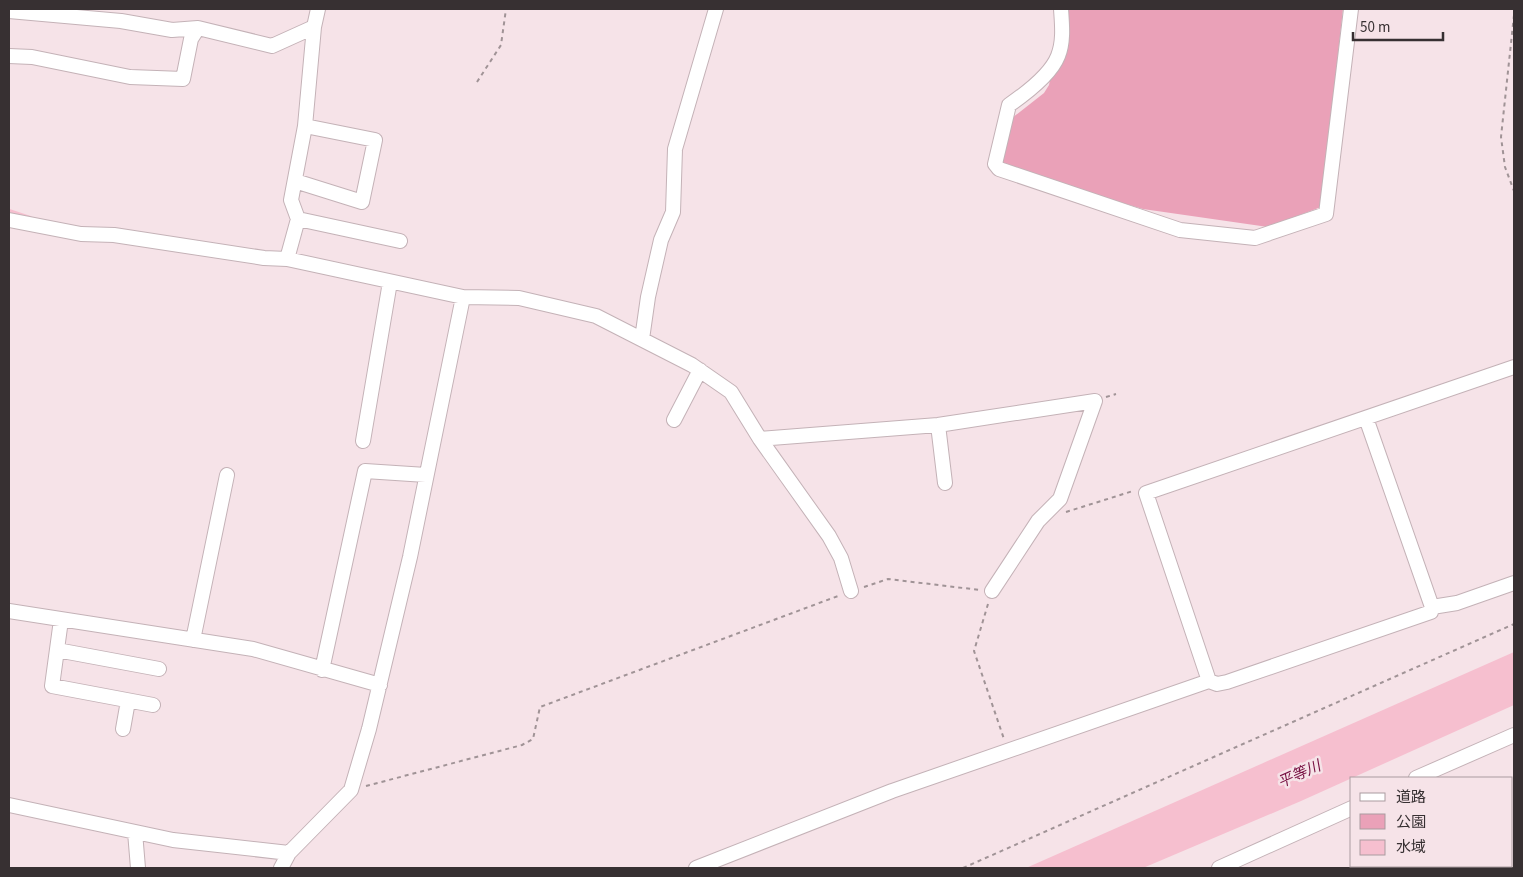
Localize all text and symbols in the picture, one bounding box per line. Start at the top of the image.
scale bar [1353,10,1443,42]
text: 50 m [1360,17,1390,38]
water label: 平等川 [1274,755,1326,793]
legend [1350,777,1513,867]
text: 道路 [1396,787,1426,808]
text: 公園 [1396,812,1426,833]
text: 水域 [1396,837,1426,858]

